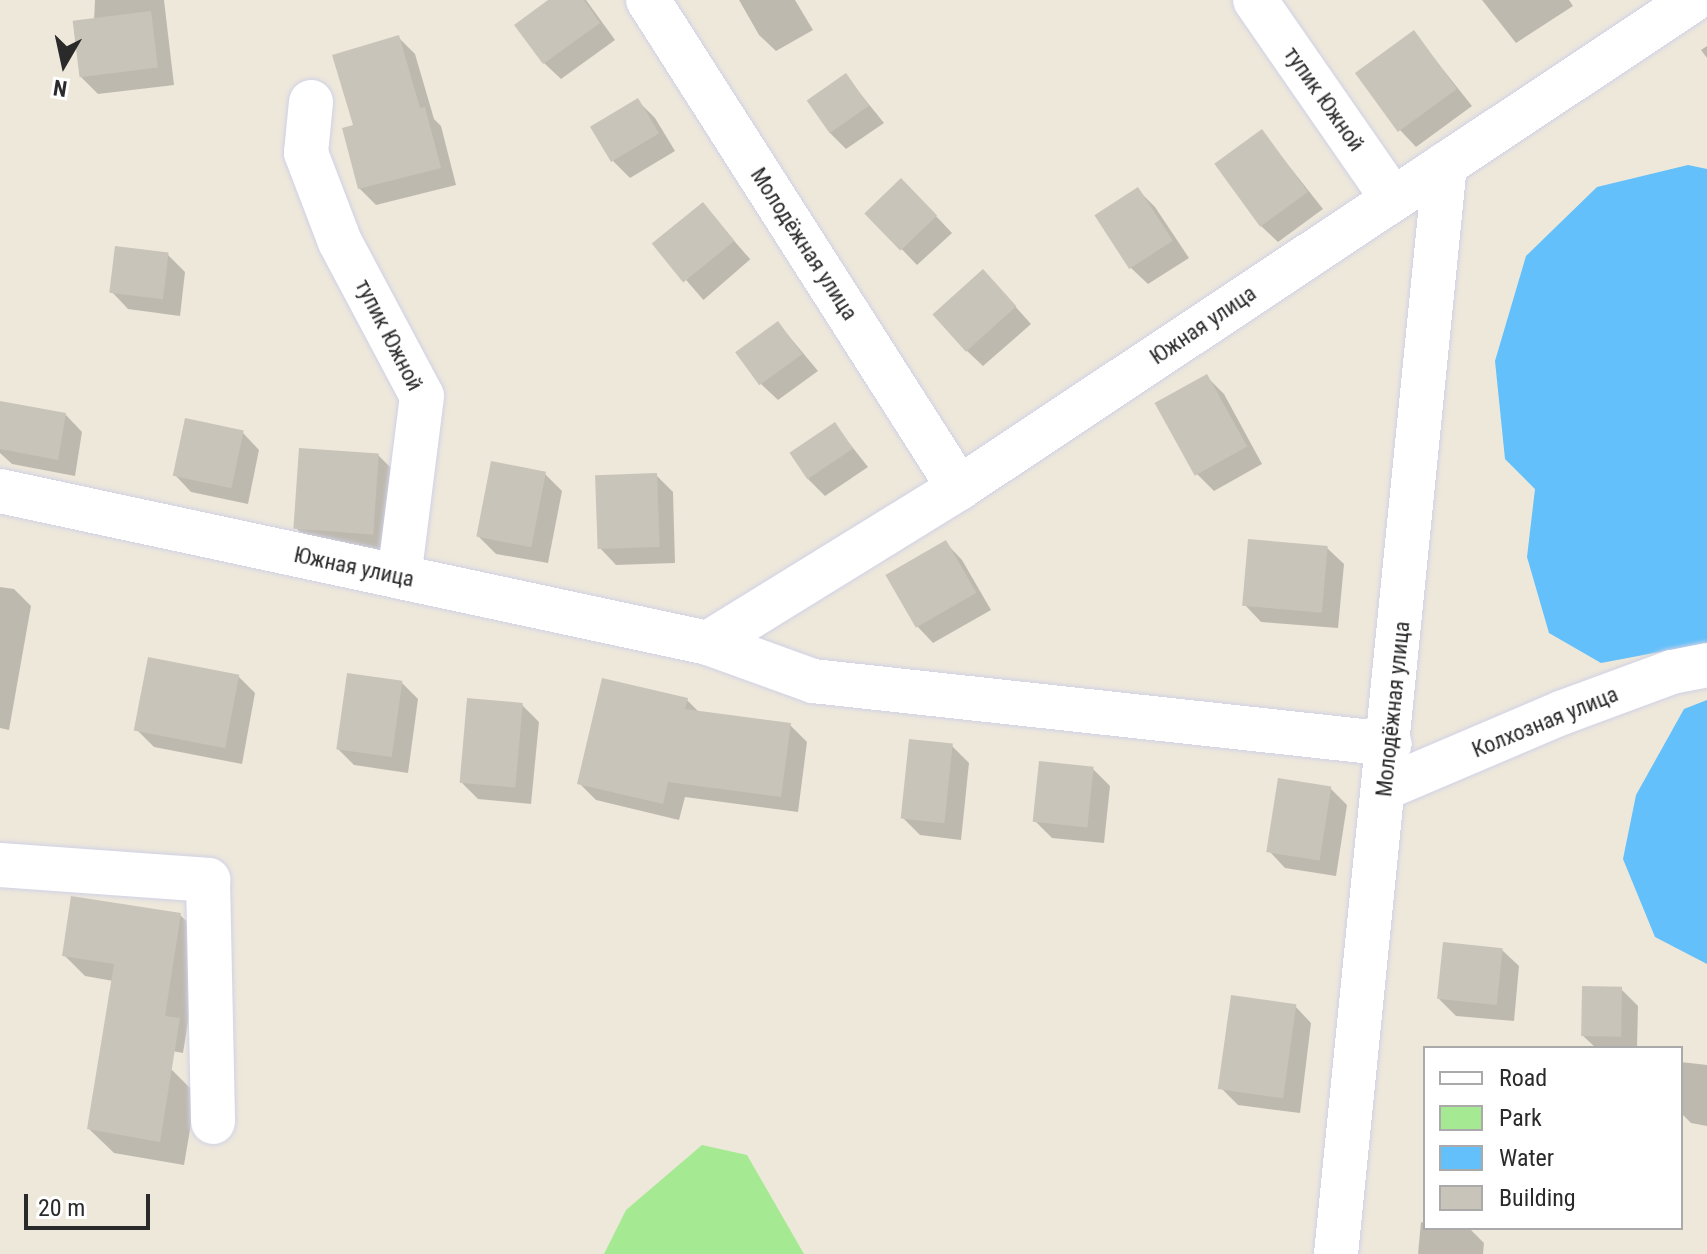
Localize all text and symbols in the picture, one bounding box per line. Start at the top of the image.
north arrow [24,24,104,104]
street label: тупик Южной [1278,42,1370,156]
text: N [52,75,69,102]
street label: Молодёжная улица [745,163,863,325]
street label: тупик Южной [350,275,428,395]
street label: Южная улица [1145,280,1261,370]
street label: Южная улица [292,541,416,593]
street label: Молодёжная улица [1371,620,1415,798]
street label: Колхозная улица [1468,681,1622,763]
legend [1423,1046,1683,1230]
text: Road [1499,1064,1547,1092]
text: Park [1499,1104,1542,1132]
text: Water [1499,1144,1554,1172]
scale bar [28,1178,154,1228]
text: Building [1499,1184,1576,1212]
text: 20 m [38,1194,85,1222]

